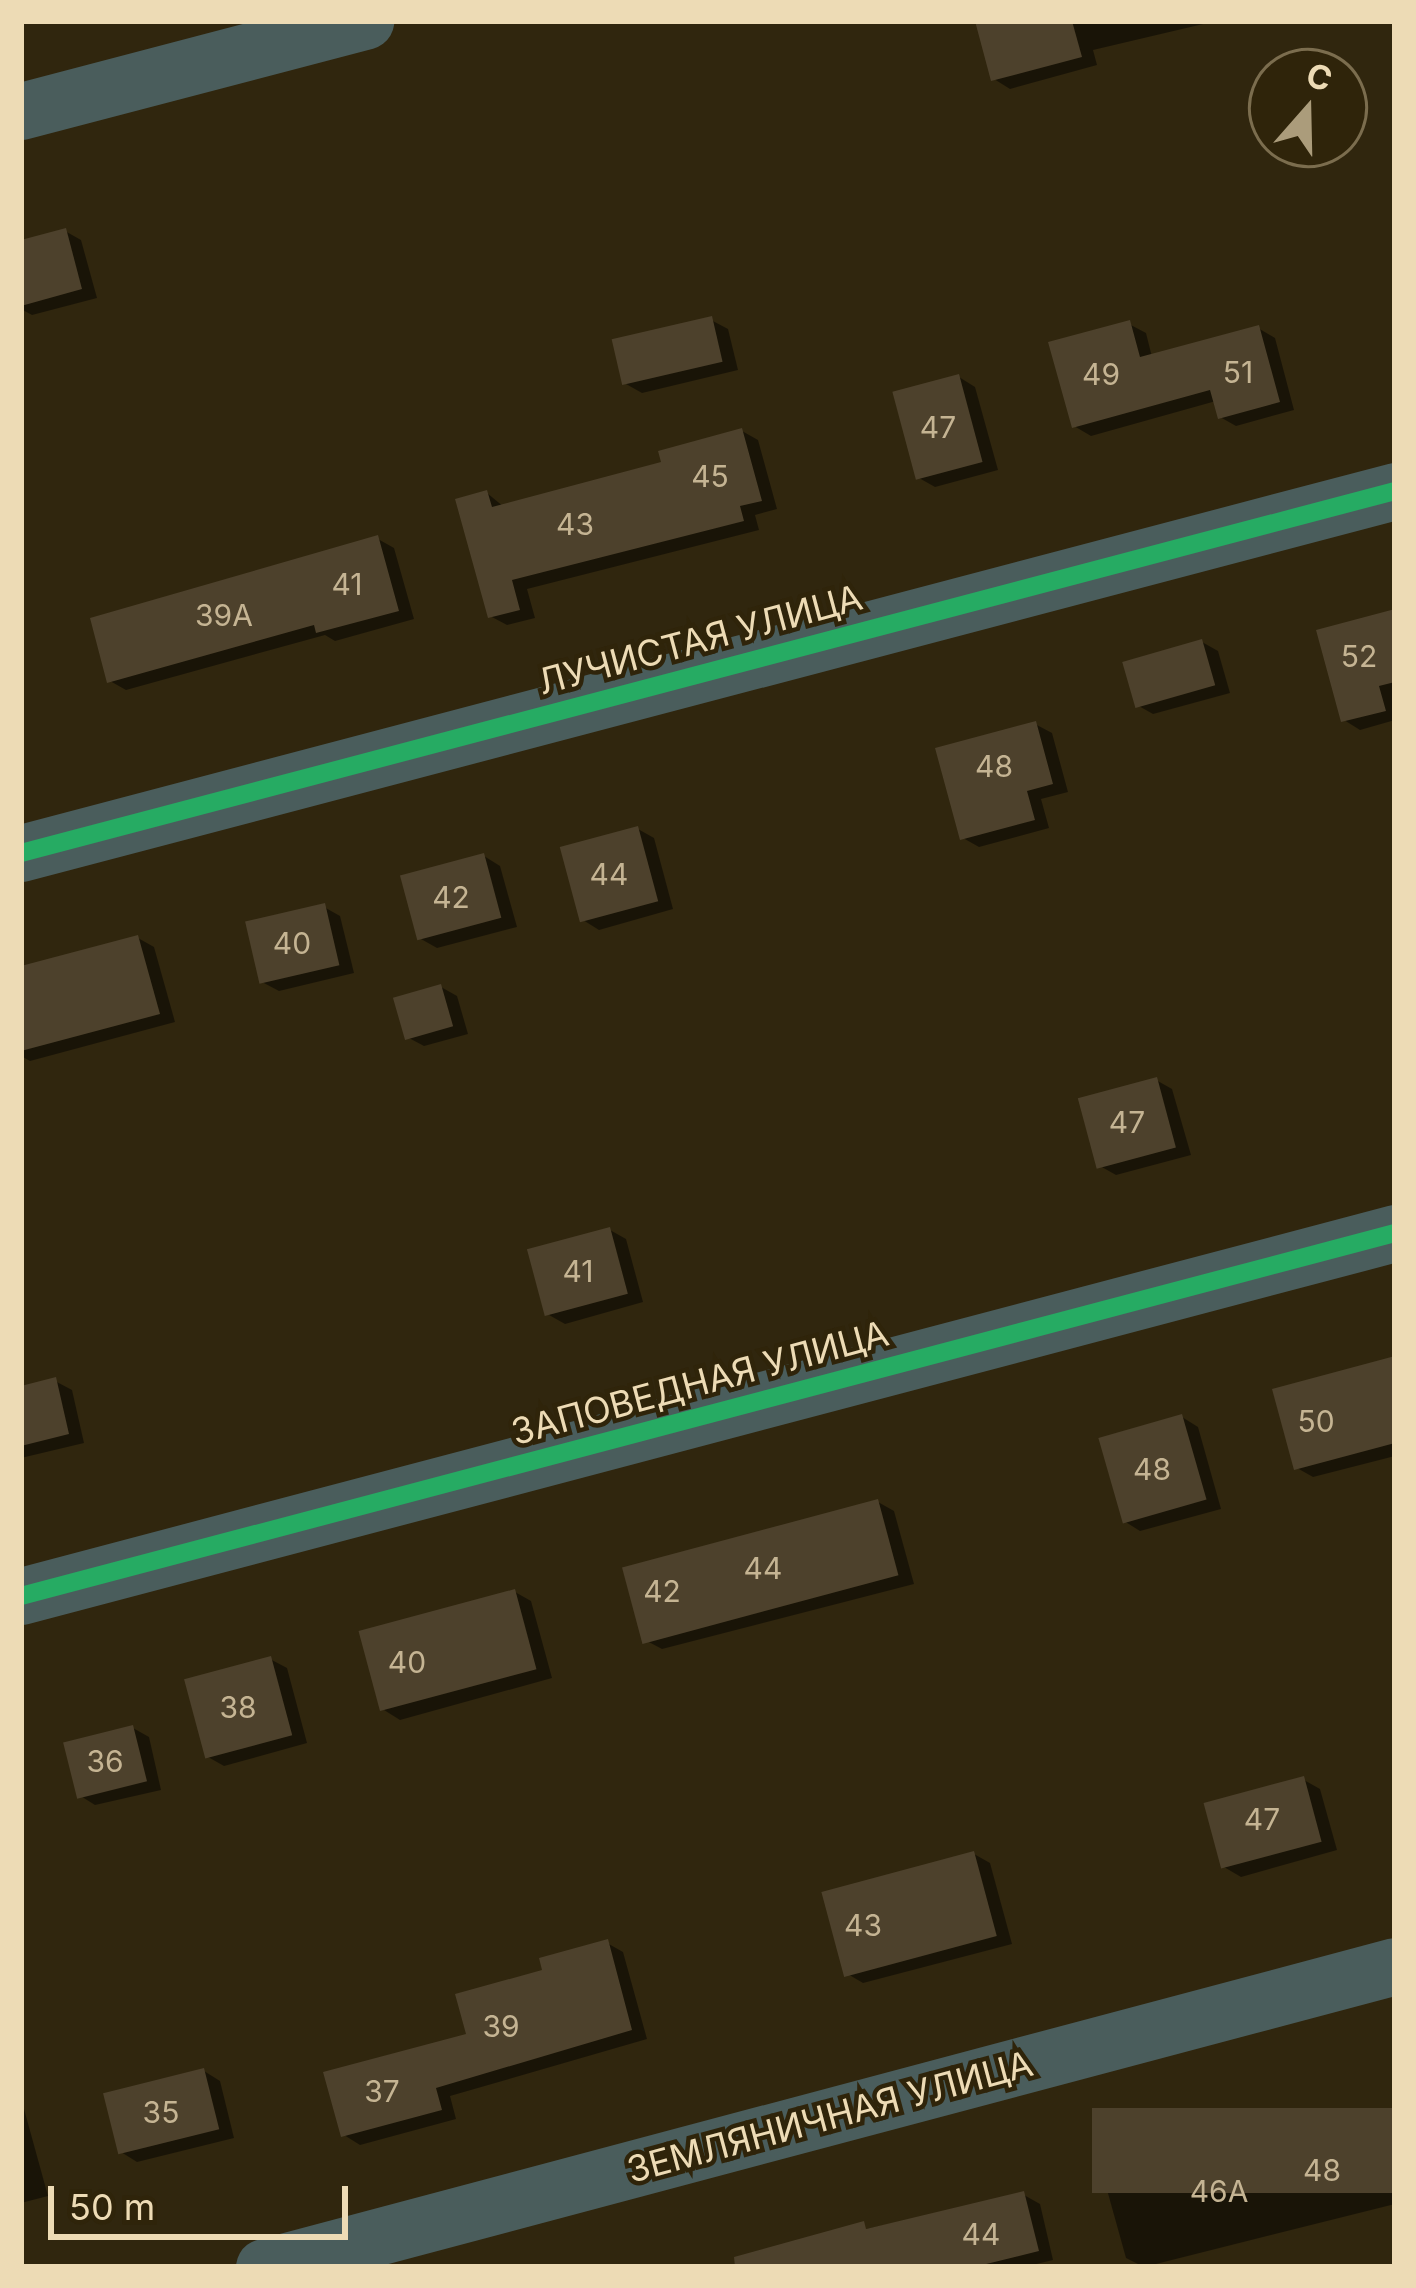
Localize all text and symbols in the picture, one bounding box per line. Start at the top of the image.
north arrow [1248,48,1368,168]
text: С [1301,54,1338,100]
house number: 51 [1223,354,1253,390]
house number: 49 [1082,356,1120,392]
house number: 47 [920,409,956,445]
house number: 45 [691,458,729,494]
house number: 43 [556,506,594,542]
house number: 41 [332,566,362,602]
street label: ЛУЧИСТАЯ УЛИЦА [533,576,867,704]
house number: 39А [195,597,253,633]
house number: 52 [1341,638,1377,674]
house number: 48 [975,748,1013,784]
house number: 44 [590,856,628,892]
house number: 42 [432,879,470,915]
house number: 40 [273,925,311,961]
house number: 47 [1109,1104,1145,1140]
house number: 41 [563,1253,593,1289]
street label: ЗАПОВЕДНАЯ УЛИЦА [507,1312,893,1454]
house number: 50 [1297,1403,1335,1439]
house number: 48 [1133,1451,1171,1487]
house number: 44 [744,1550,782,1586]
house number: 42 [643,1573,681,1609]
house number: 40 [388,1644,426,1680]
house number: 38 [219,1689,257,1725]
house number: 36 [86,1743,124,1779]
house number: 47 [1244,1801,1280,1837]
house number: 43 [844,1907,882,1943]
house number: 39 [482,2008,520,2044]
street label: ЗЕМЛЯНИЧНАЯ УЛИЦА [623,2042,1037,2192]
house number: 37 [364,2073,400,2109]
house number: 35 [143,2094,179,2130]
house number: 48 [1303,2152,1341,2188]
scale bar [54,2162,354,2236]
house number: 46А [1190,2173,1248,2209]
text: 50 m [69,2185,155,2229]
house number: 44 [962,2216,1000,2252]

